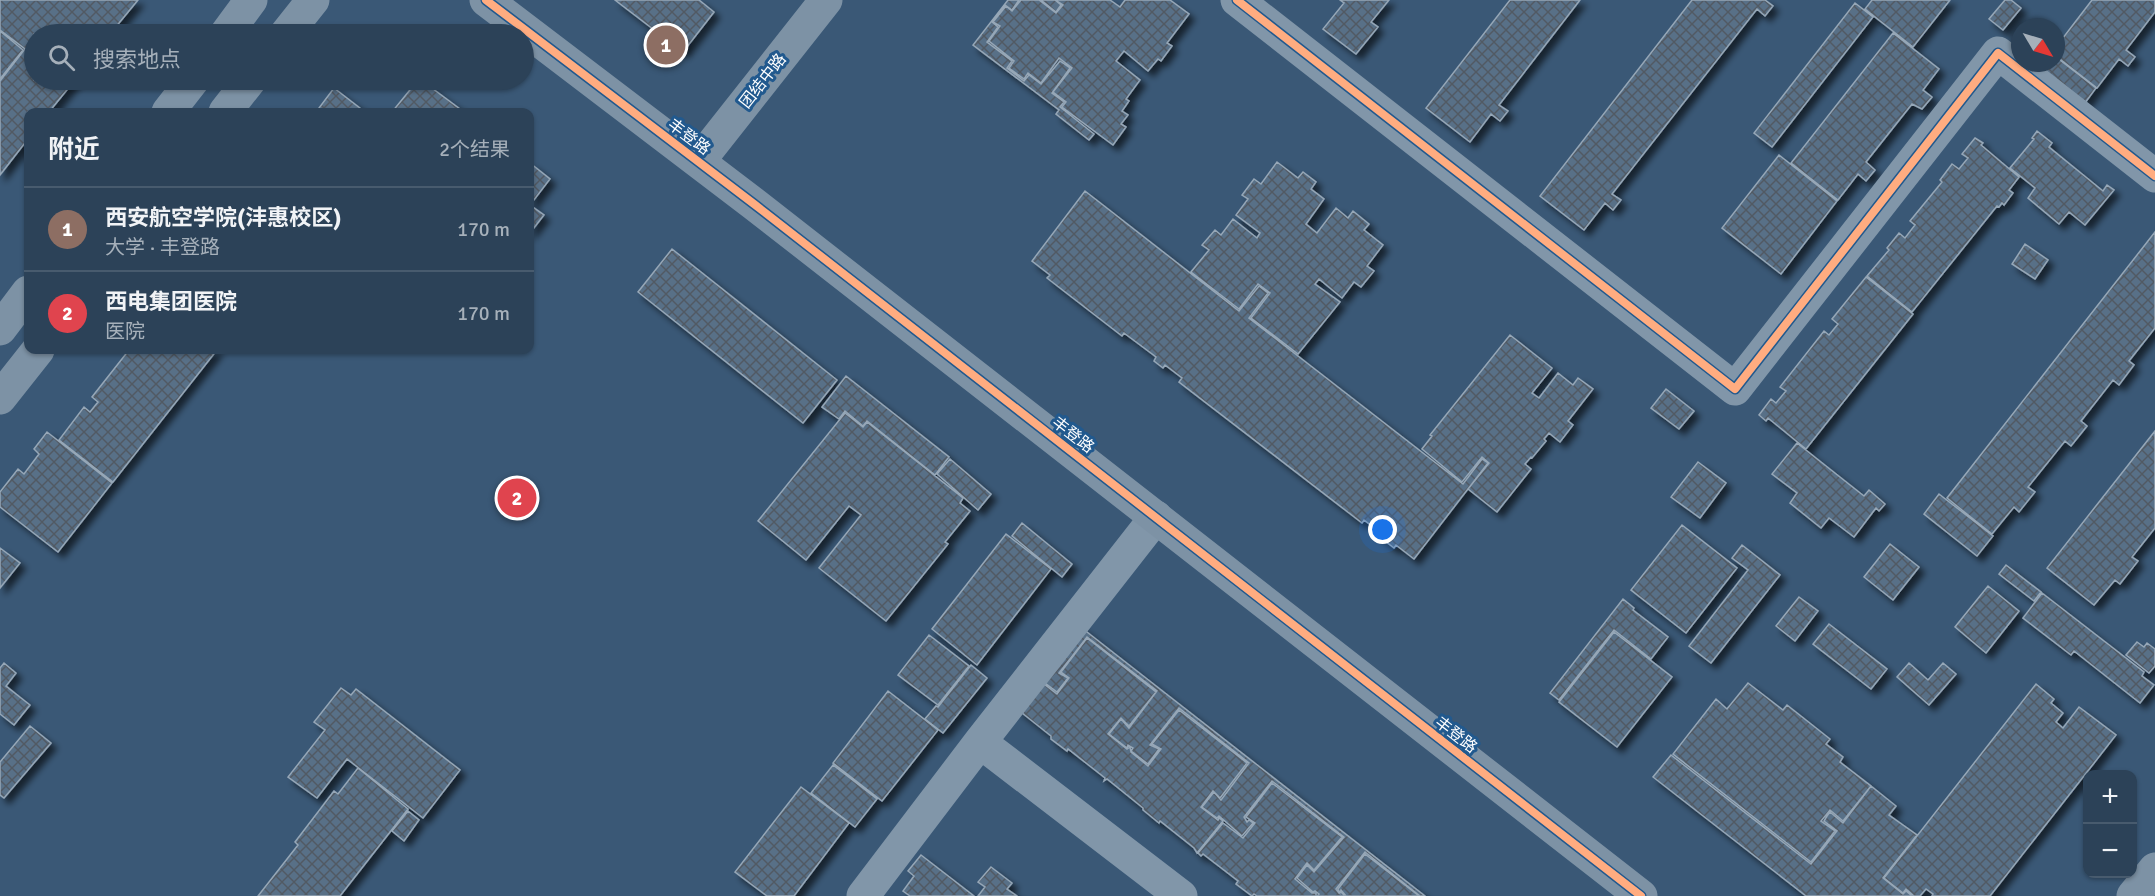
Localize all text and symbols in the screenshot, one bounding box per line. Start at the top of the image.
north arrow [2011,18,2065,72]
pin: 1 [646,22,686,68]
search box [24,24,534,90]
icon: search [45,41,78,74]
text: 搜索地点 [93,46,181,73]
street label: 团结中路 [735,50,791,112]
street label: 丰登路 [664,115,714,159]
text: 附近 [48,134,100,166]
text: 2个结果 [439,137,510,162]
text: 西安航空学院(沣惠校区) [105,204,342,231]
text: 1 [62,217,73,242]
text: 170 m [457,217,510,242]
text: 大学 · 丰登路 [105,235,220,260]
text: 西电集团医院 [105,288,237,315]
text: 2 [62,301,73,326]
text: 170 m [457,301,510,326]
text: 医院 [105,319,145,344]
street label: 丰登路 [1048,412,1098,458]
pin: 2 [498,476,536,520]
your location [1368,515,1397,544]
street label: 丰登路 [1431,712,1481,758]
map controls [2083,770,2137,878]
button: + [2083,770,2137,824]
button: − [2083,824,2137,878]

